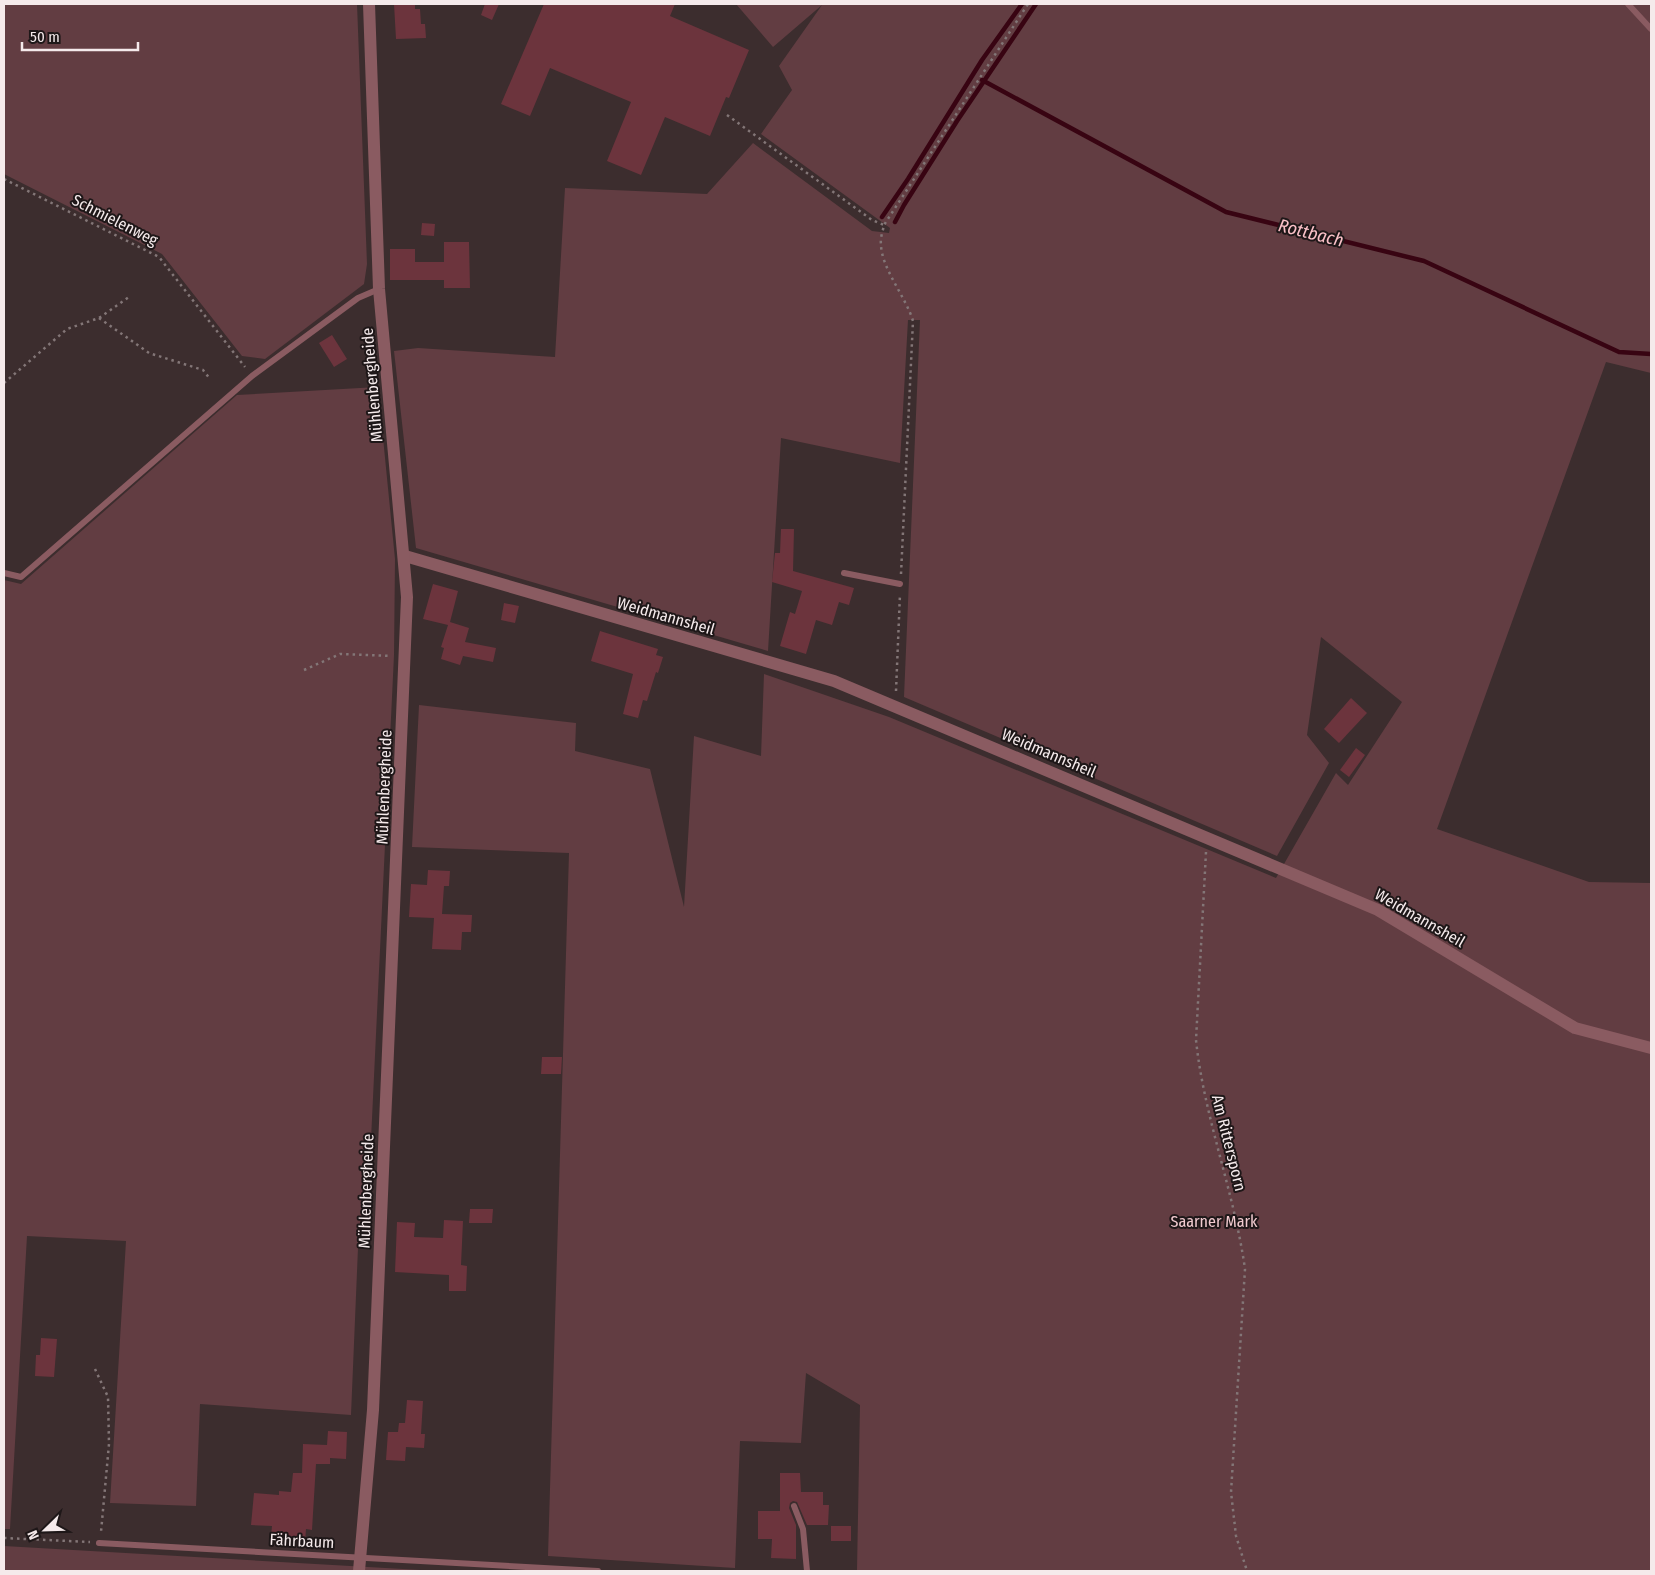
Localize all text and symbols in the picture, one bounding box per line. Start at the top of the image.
scale bar [22,20,139,52]
text: 50 m [30,28,60,46]
street label: Schmielenweg [69,190,162,250]
water label: Rottbach [1276,214,1346,252]
street label: Mühlenbergheide [358,327,386,443]
street label: Weidmannsheil [615,593,717,639]
street label: Weidmannsheil [999,725,1099,781]
street label: Mühlenbergheide [373,729,396,845]
street label: Weidmannsheil [1372,885,1468,951]
street label: Am Rittersporn [1208,1093,1250,1193]
street label: Mühlenbergheide [355,1133,378,1249]
park label: Saarner Mark [1170,1212,1258,1231]
north arrow [20,1505,70,1555]
text: N [24,1528,43,1542]
street label: Fährbaum [269,1530,335,1552]

